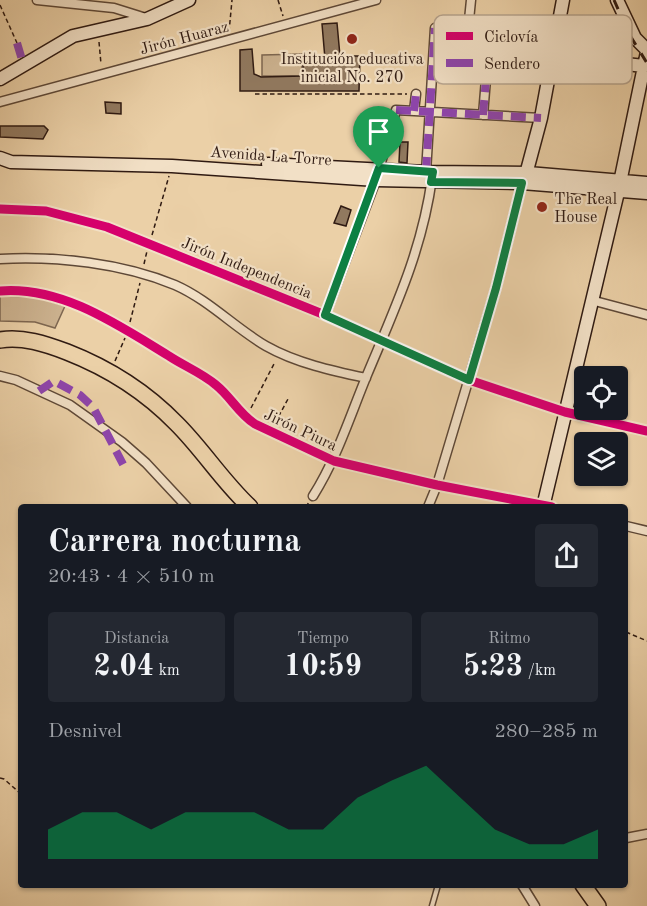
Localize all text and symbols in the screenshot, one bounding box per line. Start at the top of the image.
legend [434,15,632,84]
street label: Jirón Huaraz [138,19,231,58]
text: Ciclovía [484,30,538,46]
marker: Institución educativa inicial No. 270 [345,32,359,46]
place label: Institución educativa inicial No. 270 [280,52,424,86]
text: Sendero [484,57,540,73]
pin [353,106,404,168]
icon: arrive [362,115,395,148]
street label: Avenida La Torre [210,145,332,169]
place label: The Real House [554,192,617,226]
marker: The Real House [535,200,549,214]
street label: Jirón Independencia [179,235,314,302]
map controls [574,366,628,486]
button: locate [574,366,628,420]
street label: Jirón Piura [261,407,339,455]
button: layers [574,432,628,486]
button: share [535,524,598,587]
text: Carrera nocturna [48,526,301,559]
text: 20:43 · 4 × 510 m [48,567,215,587]
text: Distancia [104,631,169,647]
text: Tiempo [297,631,349,647]
text: Ritmo [488,631,530,647]
text: 2.04 [94,652,154,682]
text: 10:59 [284,652,362,682]
text: 5:23 [463,652,523,682]
text: km [154,663,180,679]
text: /km [523,663,556,679]
text: Desnivel [48,722,122,742]
text: 280–285 m [495,722,598,742]

